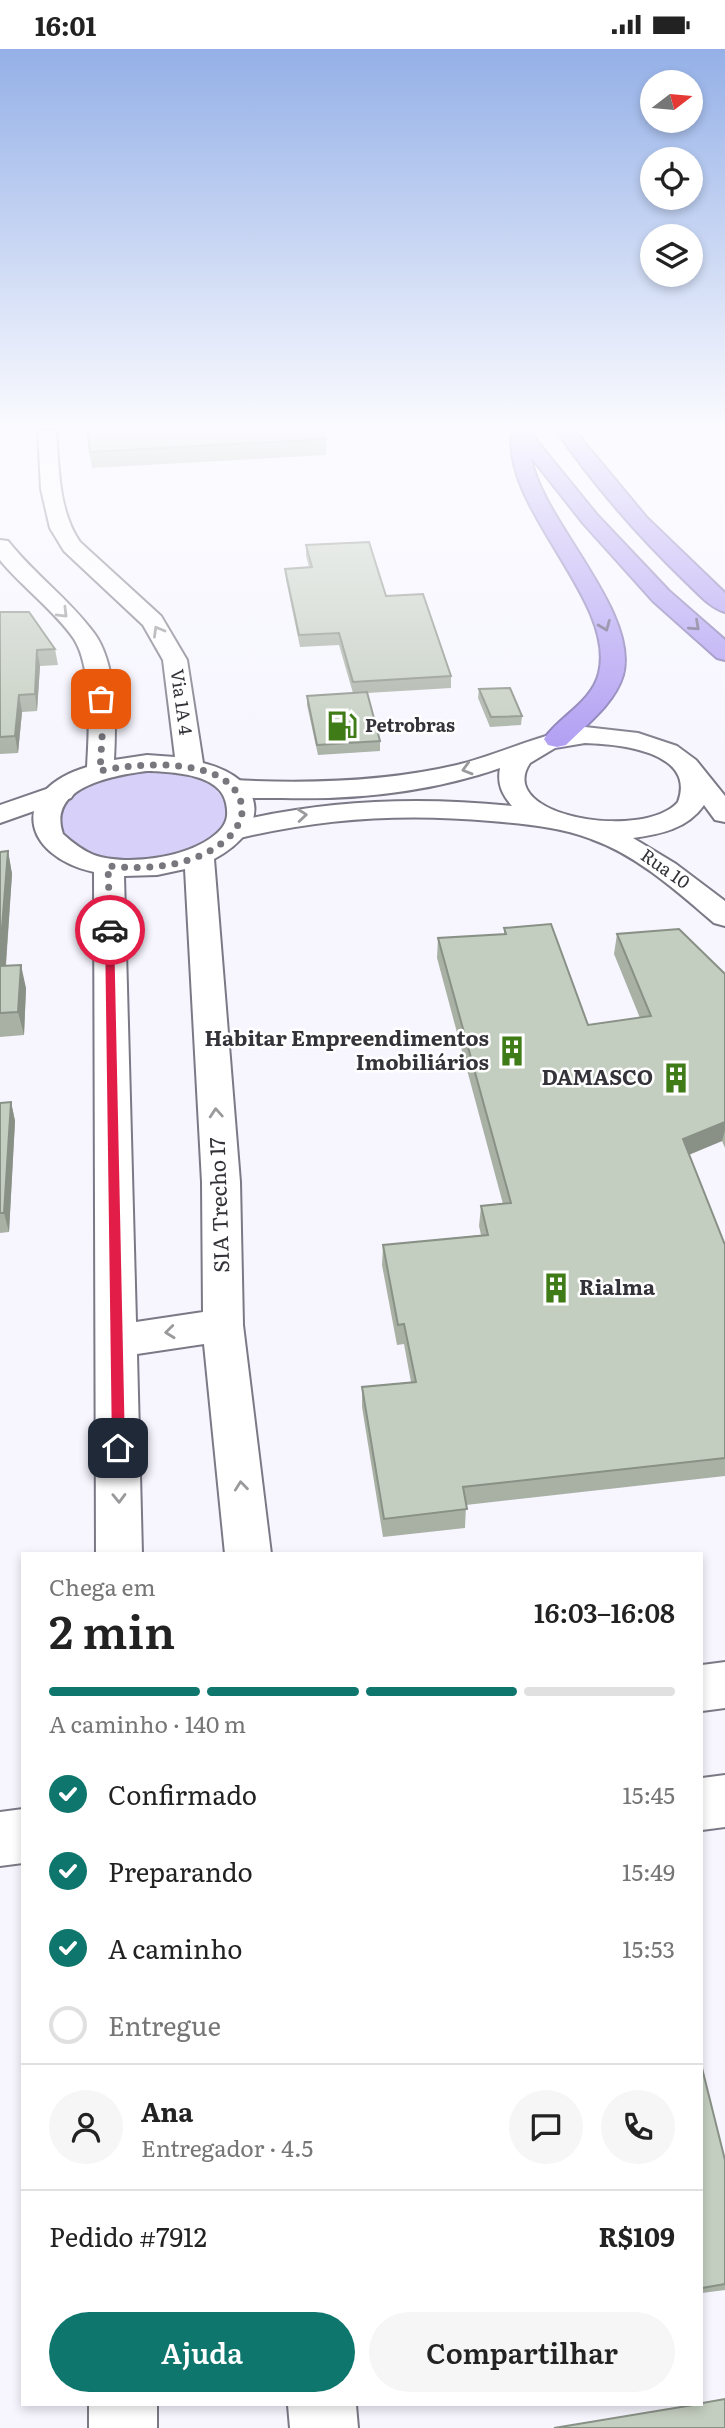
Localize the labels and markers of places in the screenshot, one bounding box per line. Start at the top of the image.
pin [71,669,131,729]
fuel station icon: Petrobras [325,709,359,743]
place label: Petrobras [365,711,455,738]
place label: Habitar Empreendimentos Imobiliários [204,1021,489,1076]
building icon: Habitar Empreendimentos Imobiliários [495,1034,529,1068]
place label: DAMASCO [541,1060,653,1091]
building icon: DAMASCO [659,1061,693,1095]
place label: Rialma [579,1270,656,1301]
building icon: Rialma [539,1271,573,1305]
pin [88,1418,148,1478]

